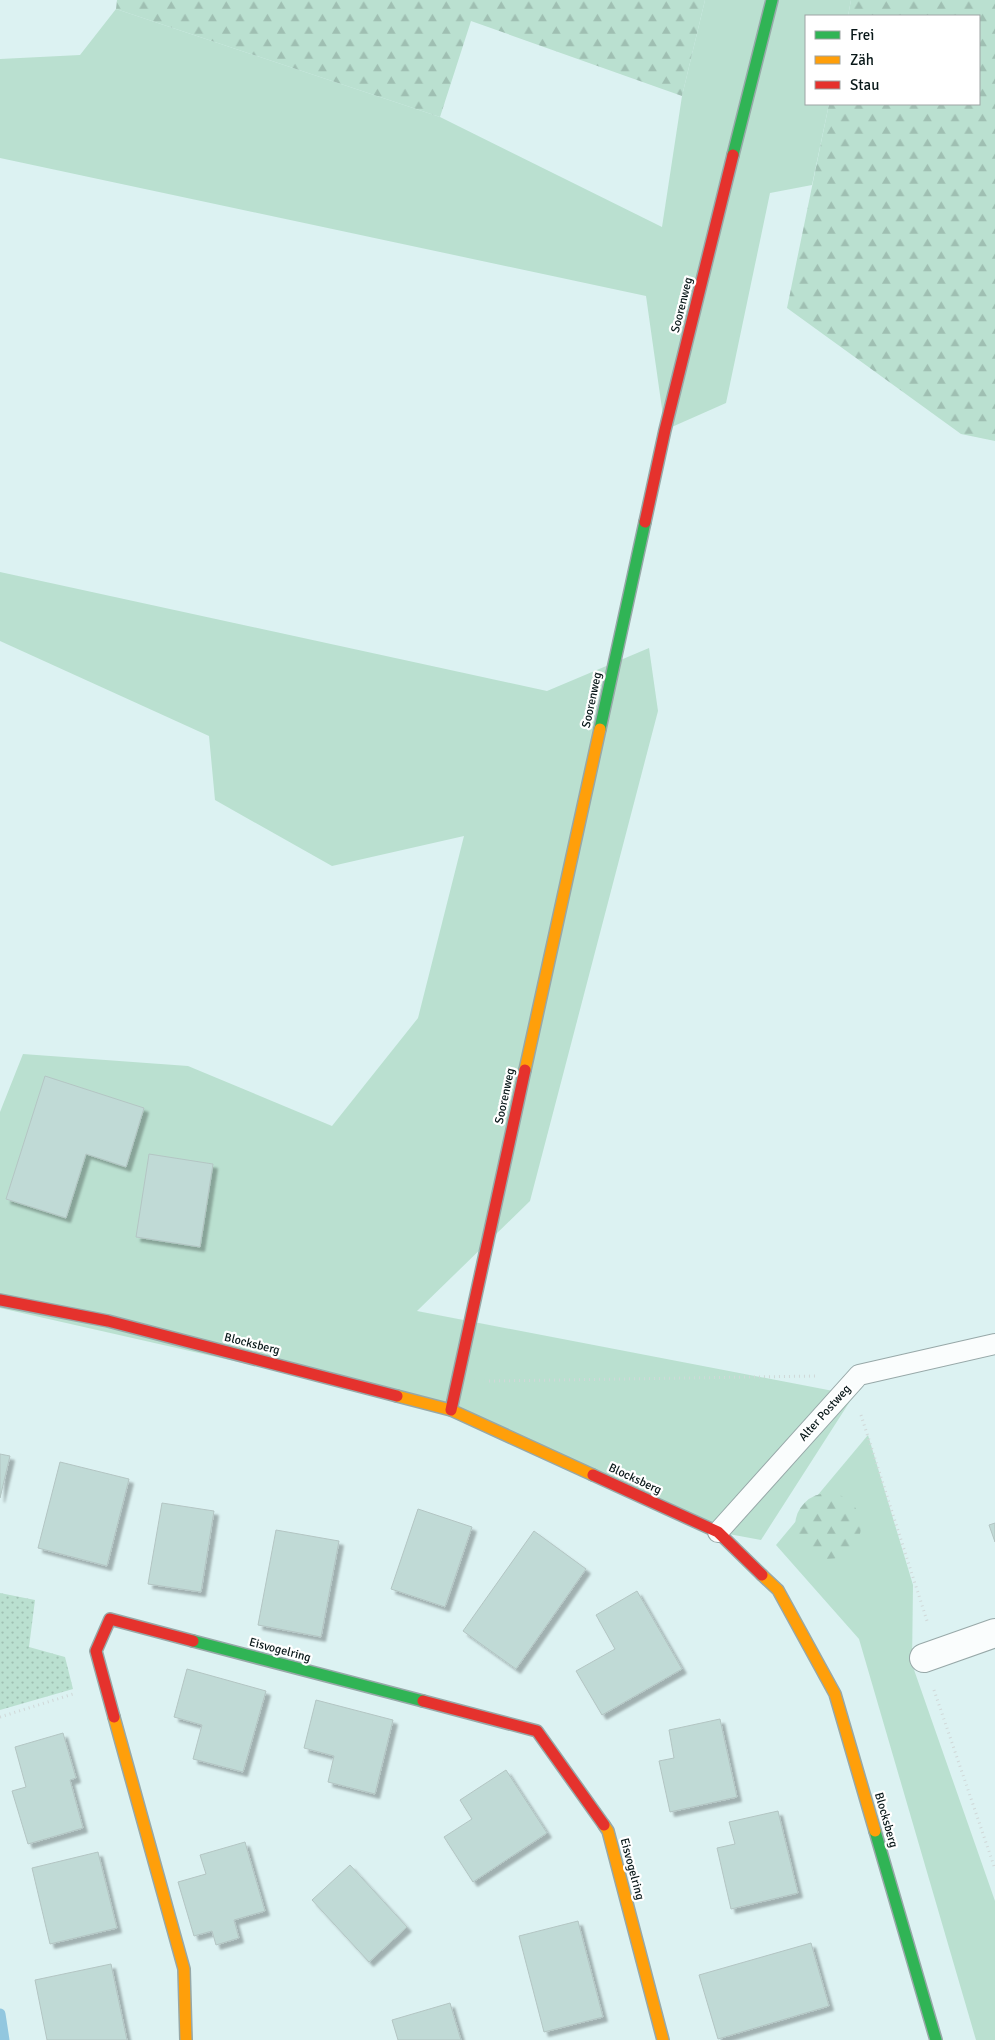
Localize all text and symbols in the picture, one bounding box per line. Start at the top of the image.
legend [805,15,980,105]
text: Frei [850,26,874,44]
text: Zäh [850,51,874,69]
text: Stau [850,76,879,94]
street label: Soorenweg [668,276,696,334]
street label: Soorenweg [579,671,605,729]
street label: Soorenweg [492,1067,518,1125]
street label: Blocksberg [223,1330,281,1358]
street label: Alter Postweg [796,1382,854,1444]
street label: Blocksberg [606,1460,664,1498]
street label: Eisvogelring [247,1635,313,1665]
street label: Blocksberg [871,1791,901,1849]
street label: Eisvogelring [617,1836,647,1902]

